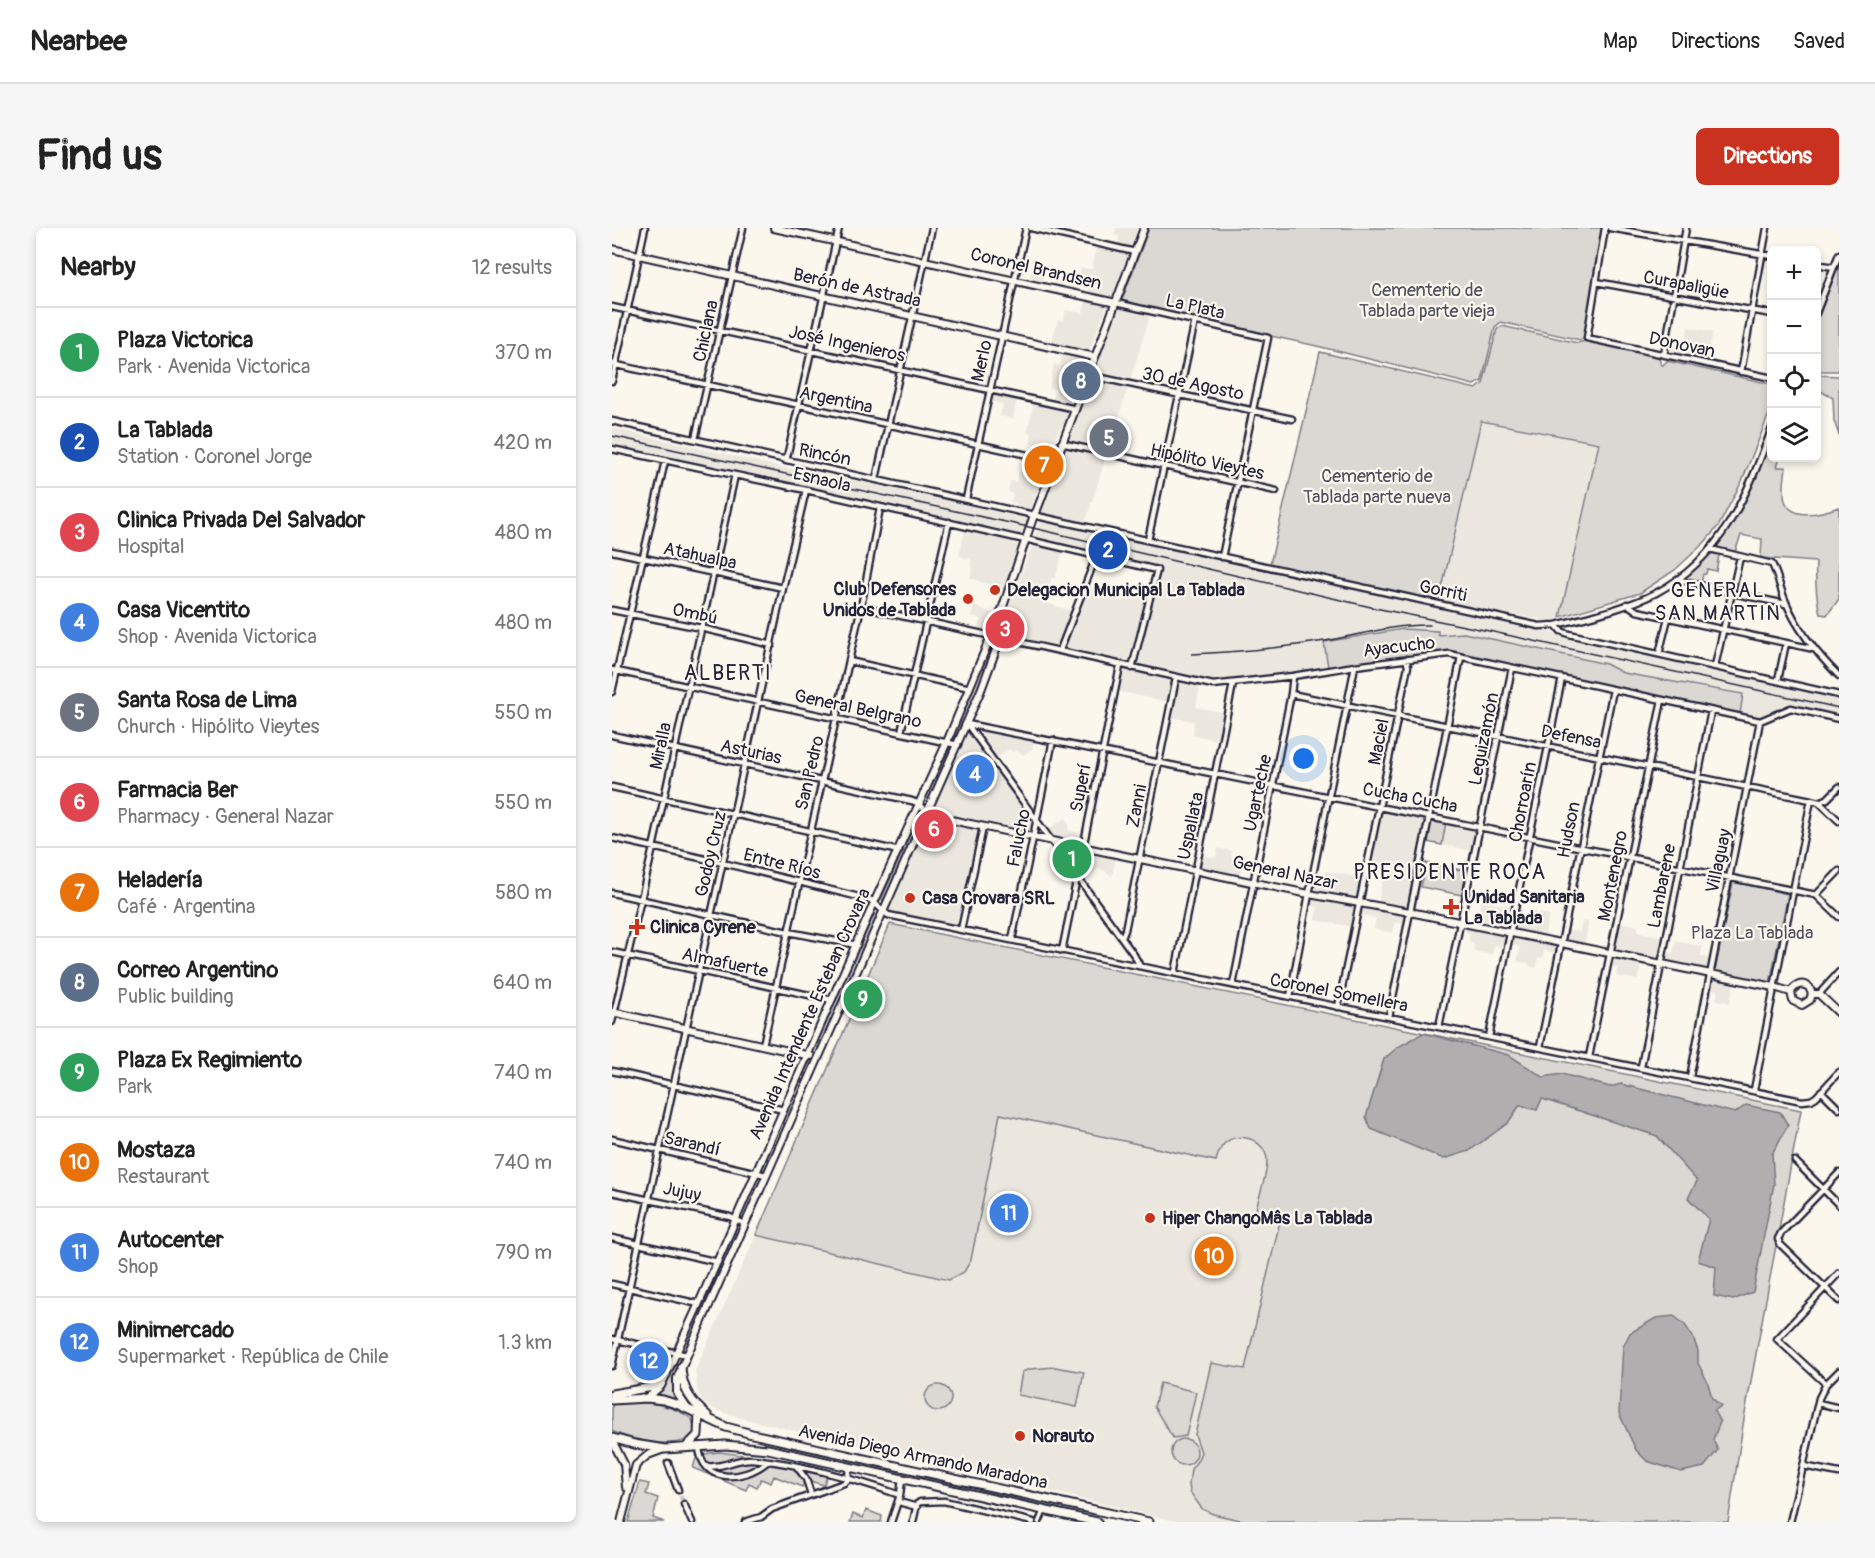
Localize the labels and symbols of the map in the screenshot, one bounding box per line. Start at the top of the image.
street label: Coronel Brandsen [968,243,1104,295]
street label: Berón de Astrada [791,263,923,313]
street label: Curapaligüe [1641,265,1731,305]
park label: Cementerio de Tablada parte vieja [1359,279,1495,323]
street label: La Plata [1163,289,1227,325]
street label: Chiclana [688,298,724,364]
street label: José Ingenieros [787,320,907,368]
street label: Donovan [1647,327,1717,363]
street label: Merlo [966,338,998,384]
pin: 8 [1062,358,1100,404]
street label: 30 de Agosto [1140,362,1246,406]
street label: Argentina [797,381,875,419]
pin: 5 [1090,416,1128,460]
street label: Rincón [797,439,853,471]
street label: Hipólito Vieytes [1148,439,1266,485]
pin: 7 [1024,442,1064,488]
street label: Esnaola [791,462,853,498]
park label: Cementerio de Tablada parte nueva [1303,465,1451,509]
pin: 2 [1088,528,1128,572]
street label: Atahualpa [661,537,739,575]
street label: Gorriti [1417,575,1469,607]
place label: Club Defensores Unidos de Tablada [823,578,957,622]
district label: GENERAL SAN MARTIN [1655,578,1781,626]
place label: Delegacion Municipal La Tablada [1007,579,1245,602]
marker: Delegacion Municipal La Tablada [988,583,1002,597]
marker: Club Defensores Unidos de Tablada [961,592,975,606]
street label: Ombú [670,598,720,630]
pin: 3 [986,606,1024,652]
street label: Ayacucho [1362,631,1437,663]
district label: ALBERTI [684,660,772,687]
street label: General Belgrano [792,684,924,734]
street label: Leguizamón [1464,691,1504,787]
street label: Maciel [1363,717,1395,767]
street label: Miralla [645,720,677,772]
street label: Defensa [1539,720,1603,754]
street label: San Pedro [790,733,830,813]
street label: Asturias [718,734,784,770]
your location [1289,744,1318,773]
pin: 4 [956,752,994,796]
street label: Ugarteche [1239,752,1277,834]
street label: Chorroarín [1504,760,1542,844]
street label: Superí [1065,762,1097,814]
street label: Cucha Cucha [1361,778,1459,818]
street label: Zanni [1122,782,1152,830]
street label: Uspallata [1173,790,1209,862]
street label: Hudson [1552,800,1586,860]
pin: 6 [914,806,954,852]
street label: Falucho [1002,807,1036,869]
street label: Godoy Cruz [690,809,732,899]
street label: Villaguay [1701,826,1737,895]
street label: Montenegro [1593,828,1633,923]
pin: 1 [1052,836,1092,882]
street label: Lambarene [1643,842,1681,930]
street label: Entre Ríos [741,843,823,885]
street label: General Nazar [1230,851,1340,896]
district label: PRESIDENTE ROCA [1353,859,1547,886]
street label: Avenida Intendente Esteban Crovara [744,885,876,1143]
place label: Unidad Sanitaria La Tablada [1464,886,1585,930]
place label: Casa Crovara SRL [922,887,1055,910]
marker: Casa Crovara SRL [903,891,917,905]
marker: Unidad Sanitaria La Tablada [1442,898,1460,916]
place label: Clinica Cyrene [650,916,757,939]
marker: Clinica Cyrene [628,918,646,936]
park label: Plaza La Tablada [1691,922,1813,945]
street label: Almafuerte [680,943,770,983]
street label: Coronel Somellera [1268,968,1410,1018]
pin: 9 [844,976,882,1022]
street label: Sarandí [662,1126,722,1162]
street label: Jujuy [661,1177,703,1207]
pin: 11 [990,1190,1028,1236]
place label: Hiper ChangoMâs La Tablada [1162,1207,1373,1230]
marker: Hiper ChangoMâs La Tablada [1143,1211,1157,1225]
pin: 10 [1194,1234,1234,1278]
pin: 12 [630,1338,669,1384]
street label: Avenida Diego Armando Maradona [796,1419,1050,1495]
place label: Norauto [1032,1425,1095,1448]
marker: Norauto [1013,1429,1027,1443]

